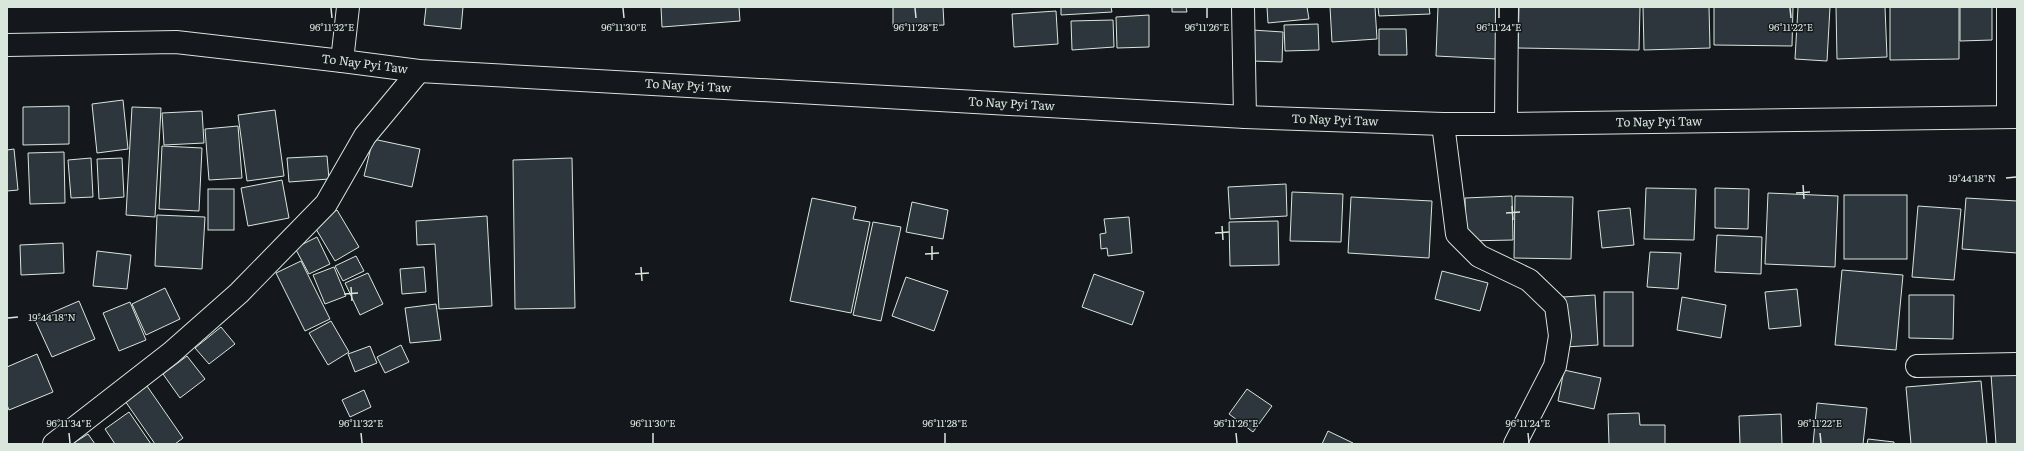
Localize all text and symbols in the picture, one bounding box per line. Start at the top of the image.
text: 96°11'32"E [310,19,354,34]
text: 96°11'30"E [601,19,647,34]
text: 96°11'28"E [894,19,938,34]
text: 96°11'26"E [1185,19,1229,34]
text: 96°11'24"E [1477,19,1521,34]
text: 96°11'22"E [1769,19,1813,34]
street label: To Nay Pyi Taw [321,49,410,78]
street label: To Nay Pyi Taw [644,74,732,96]
street label: To Nay Pyi Taw [967,92,1056,114]
street label: To Nay Pyi Taw [1291,109,1379,130]
street label: To Nay Pyi Taw [1615,111,1703,131]
text: 19°44'18"N [1948,170,1996,185]
text: 19°44'18"N [28,309,76,324]
text: 96°11'34"E [46,415,92,430]
text: 96°11'32"E [339,415,383,430]
text: 96°11'30"E [630,415,676,430]
text: 96°11'28"E [923,415,967,430]
text: 96°11'26"E [1214,415,1258,430]
text: 96°11'24"E [1506,415,1550,430]
text: 96°11'22"E [1798,415,1842,430]

